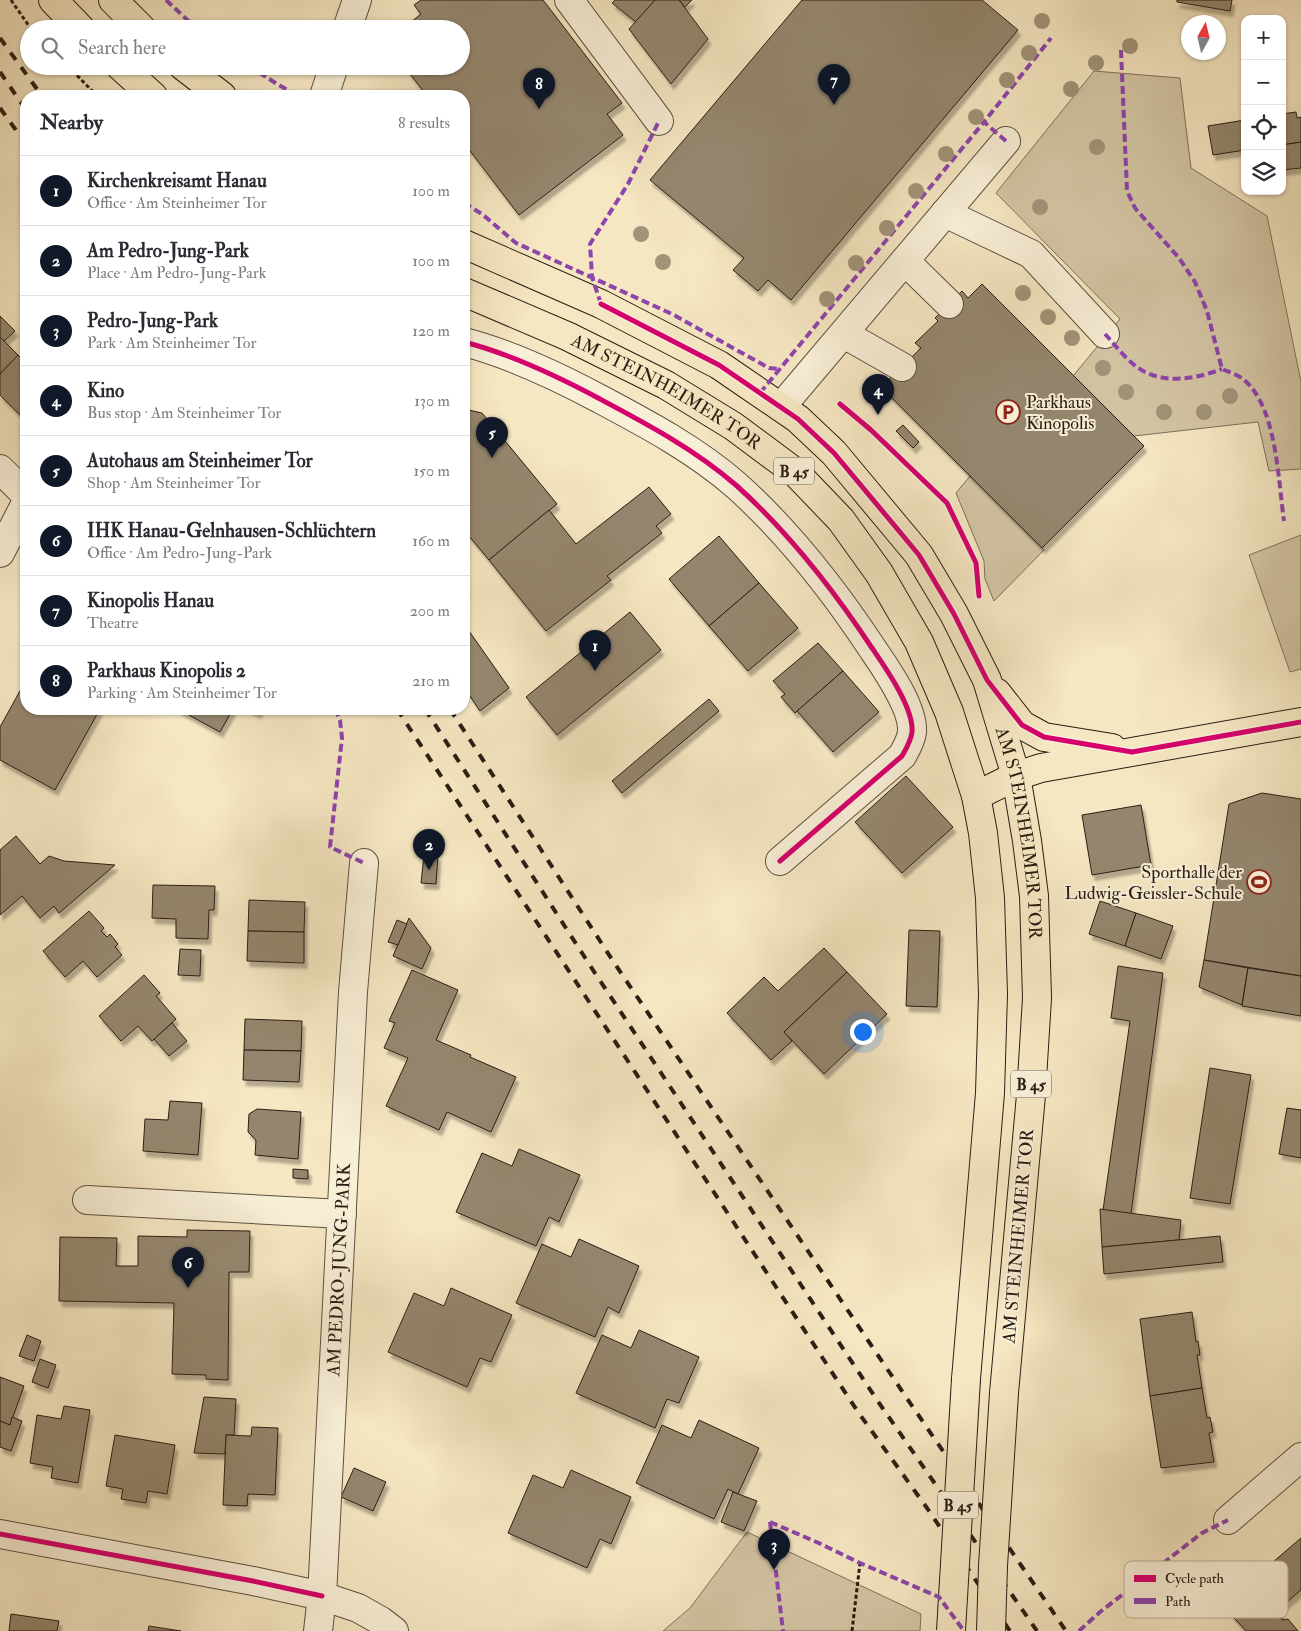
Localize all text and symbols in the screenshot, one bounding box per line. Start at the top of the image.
north arrow [1181,15,1226,60]
map controls [1241,15,1286,195]
button: + [1241,15,1286,60]
search box [20,20,470,75]
icon: search [38,34,66,62]
text: Search here [78,36,166,60]
button: − [1241,60,1286,105]
pin: 7 [818,64,850,105]
pin: 8 [523,68,555,109]
button: locate [1241,105,1286,150]
text: Nearby [40,109,103,136]
text: 8 results [398,113,450,133]
button: layers [1241,150,1286,195]
text: Kirchenkreisamt Hanau [87,169,267,193]
text: 1 [53,181,59,201]
text: 100 m [412,181,450,201]
text: Office · Am Steinheimer Tor [87,193,266,213]
text: Am Pedro-Jung-Park [87,239,249,263]
text: 2 [52,251,60,271]
text: 100 m [412,251,450,271]
text: Place · Am Pedro-Jung-Park [87,263,266,283]
text: Pedro-Jung-Park [87,309,218,333]
text: 3 [53,321,59,341]
text: 120 m [412,321,450,341]
street label: AM STEINHEIMER TOR [566,329,767,456]
text: Park · Am Steinheimer Tor [87,333,256,353]
pin: 4 [862,374,894,415]
text: Kino [87,379,124,403]
text: 4 [52,391,60,411]
text: 130 m [414,391,450,411]
place label: Parkhaus Kinopolis [1026,391,1095,435]
parking icon: Parkhaus Kinopolis [995,399,1021,425]
text: Bus stop · Am Steinheimer Tor [87,403,281,423]
pin: 5 [476,417,508,458]
text: Autohaus am Steinheimer Tor [87,449,313,473]
road number: B 45 [774,458,814,484]
text: 5 [52,461,60,481]
text: 150 m [413,461,450,481]
text: Shop · Am Steinheimer Tor [87,473,260,493]
text: IHK Hanau-Gelnhausen-Schlüchtern [87,519,376,543]
text: 6 [52,531,60,551]
text: 160 m [412,531,450,551]
text: Office · Am Pedro-Jung-Park [87,543,272,563]
text: Kinopolis Hanau [87,589,214,613]
text: 7 [52,601,60,621]
text: 200 m [410,601,450,621]
text: Theatre [87,613,138,633]
pin: 1 [579,630,611,671]
text: Parkhaus Kinopolis 2 [87,659,246,683]
text: 8 [52,671,60,691]
text: 210 m [412,671,450,691]
text: Parking · Am Steinheimer Tor [87,683,277,703]
street label: AM STEINHEIMER TOR [990,723,1046,941]
pin: 2 [413,829,445,870]
place label: Sporthalle der Ludwig-Geissler-Schule [1064,861,1242,905]
sports icon: Sporthalle der Ludwig-Geissler-Schule [1246,869,1272,895]
your location [850,1019,876,1045]
road number: B 45 [1011,1070,1051,1098]
street label: AM STEINHEIMER TOR [998,1127,1039,1345]
street label: AM PEDRO-JUNG-PARK [322,1162,356,1378]
pin: 6 [172,1247,204,1288]
road number: B 45 [938,1492,978,1518]
pin: 3 [758,1529,790,1570]
legend [1124,1561,1288,1618]
text: Cycle path [1165,1570,1225,1588]
text: Path [1165,1593,1191,1610]

